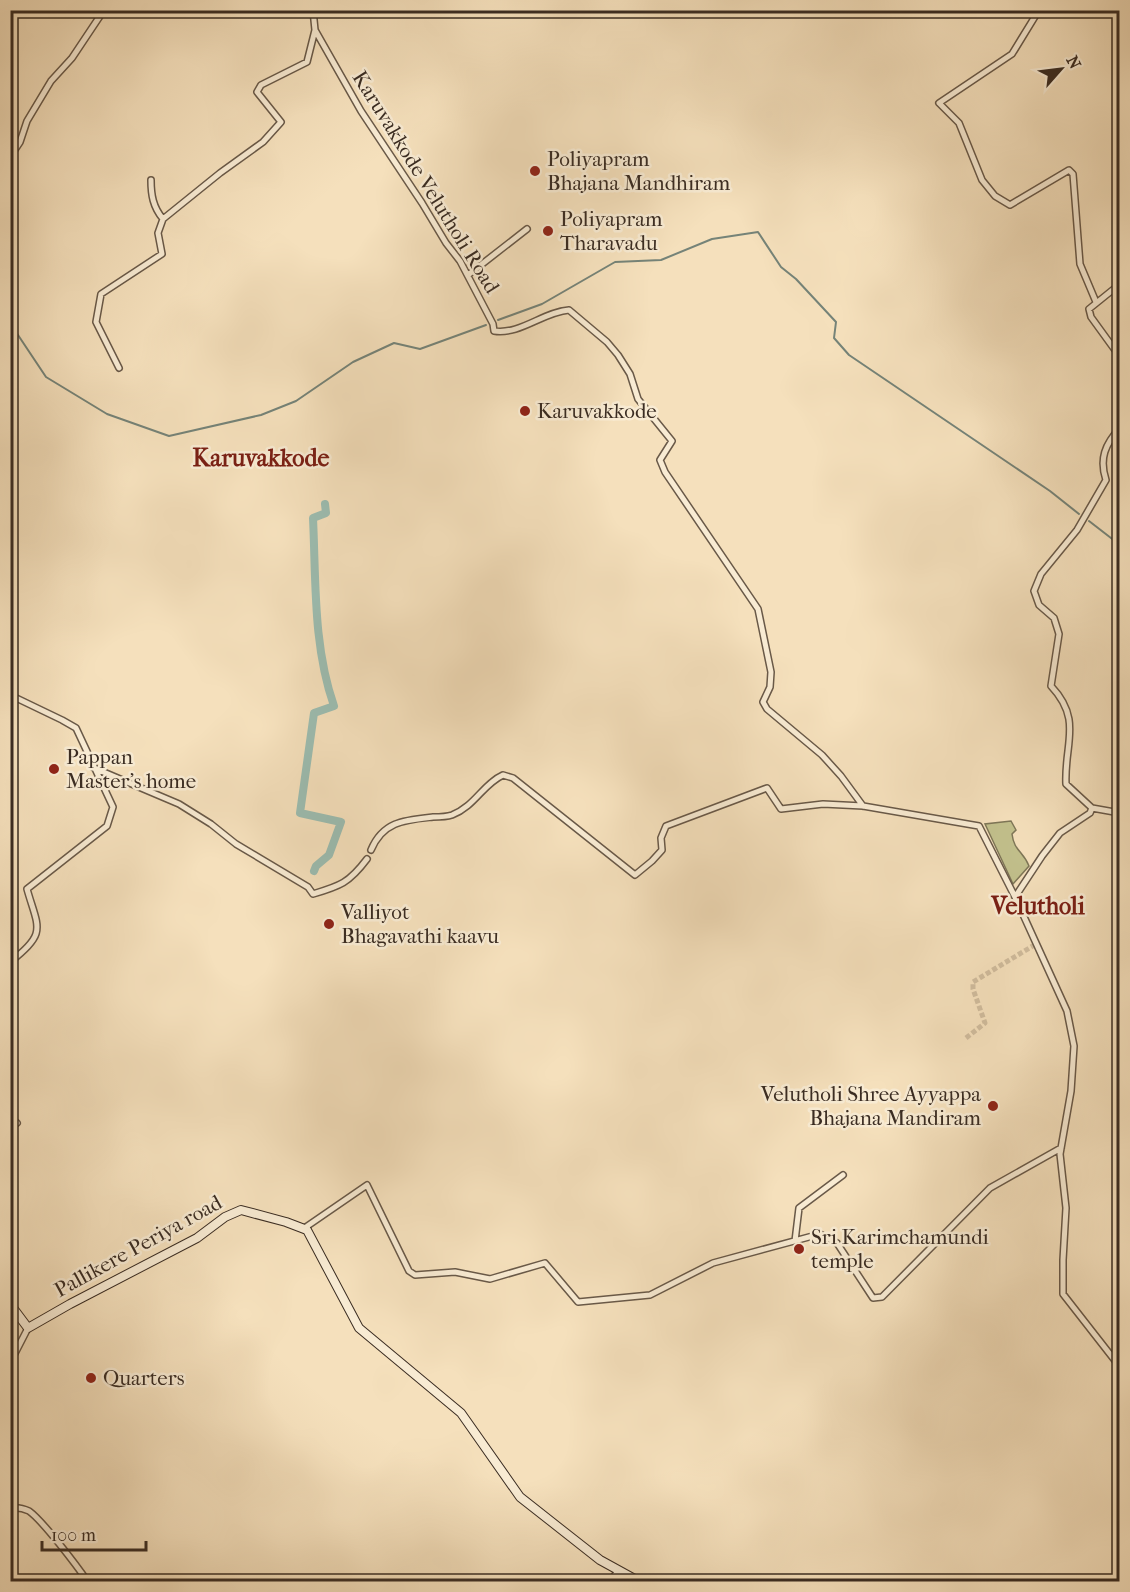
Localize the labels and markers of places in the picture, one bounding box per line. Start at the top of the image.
place label: Poliyapram Bhajana Mandhiram [547,147,731,195]
marker: Poliyapram Bhajana Mandhiram [528,164,542,178]
place label: Poliyapram Tharavadu [560,207,663,255]
marker: Poliyapram Tharavadu [541,224,555,238]
place label: Karuvakkode [537,399,657,423]
marker: Karuvakkode [518,404,532,418]
place label: Pappan Master's home [66,745,196,793]
marker: Pappan Master's home [47,762,61,776]
place label: Valliyot Bhagavathi kaavu [340,900,499,948]
marker: Valliyot Bhagavathi kaavu [322,917,336,931]
place label: Velutholi Shree Ayyappa Bhajana Mandiram [760,1082,982,1130]
marker: Velutholi Shree Ayyappa Bhajana Mandiram [986,1099,1000,1113]
place label: Sri Karimchamundi temple [811,1225,989,1273]
marker: Sri Karimchamundi temple [792,1242,806,1256]
place label: Quarters [103,1366,185,1390]
marker: Quarters [84,1371,98,1385]

